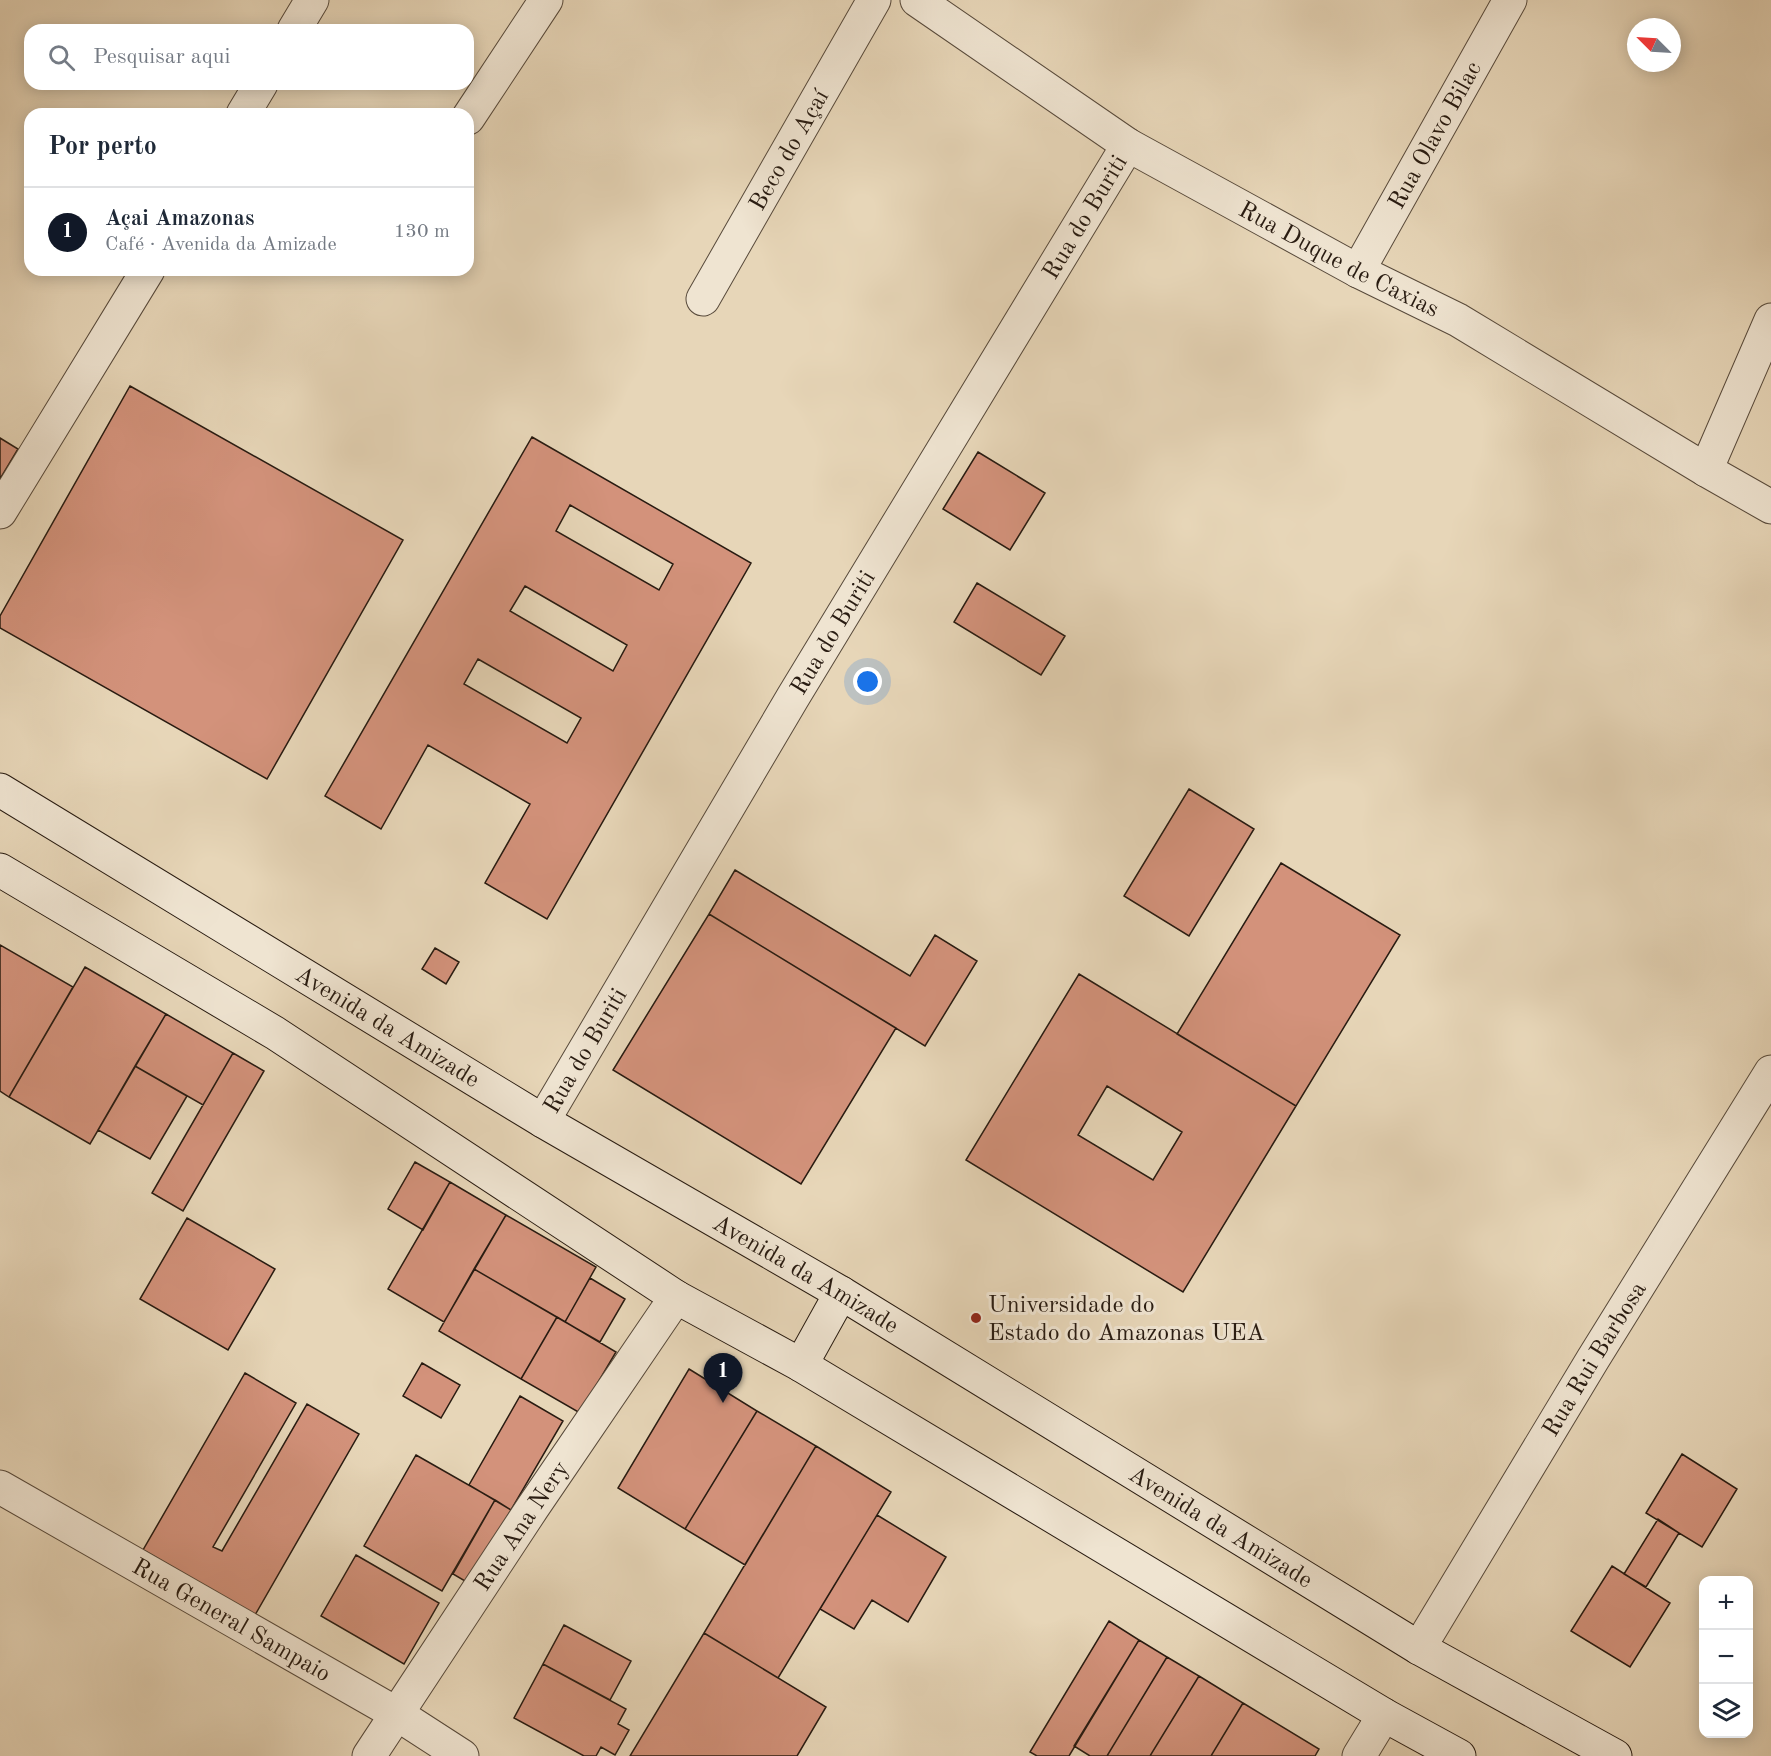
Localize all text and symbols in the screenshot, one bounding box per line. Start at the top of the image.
north arrow [1627,18,1681,72]
search box [24,24,474,90]
icon: search [45,41,78,74]
text: Pesquisar aqui [93,46,230,68]
street label: Rua Olavo Bilac [1385,58,1487,214]
street label: Beco do Açaí [746,86,834,215]
text: Por perto [48,134,157,160]
street label: Rua do Buriti [1039,152,1133,284]
street label: Rua Duque de Caxias [1234,198,1442,323]
text: Açai Amazonas [105,208,254,230]
text: 1 [62,222,73,242]
text: 130 m [394,222,450,242]
text: Café · Avenida da Amizade [105,235,337,255]
street label: Rua do Buriti [787,567,881,699]
your location [853,667,882,696]
street label: Avenida da Amizade [290,963,483,1093]
street label: Rua do Buriti [540,985,632,1118]
street label: Avenida da Amizade [708,1212,902,1339]
street label: Rua Rui Barbosa [1539,1278,1652,1441]
place label: Universidade do Estado do Amazonas UEA [988,1294,1265,1346]
marker: Universidade do Estado do Amazonas UEA [969,1311,983,1325]
pin: 1 [704,1354,742,1403]
street label: Rua Ana Nery [471,1457,575,1596]
street label: Avenida da Amizade [1124,1463,1316,1594]
street label: Rua General Sampaio [127,1555,334,1687]
map controls [1699,1576,1753,1738]
button: + [1699,1576,1753,1630]
button: − [1699,1630,1753,1684]
button: layers [1699,1684,1753,1738]

